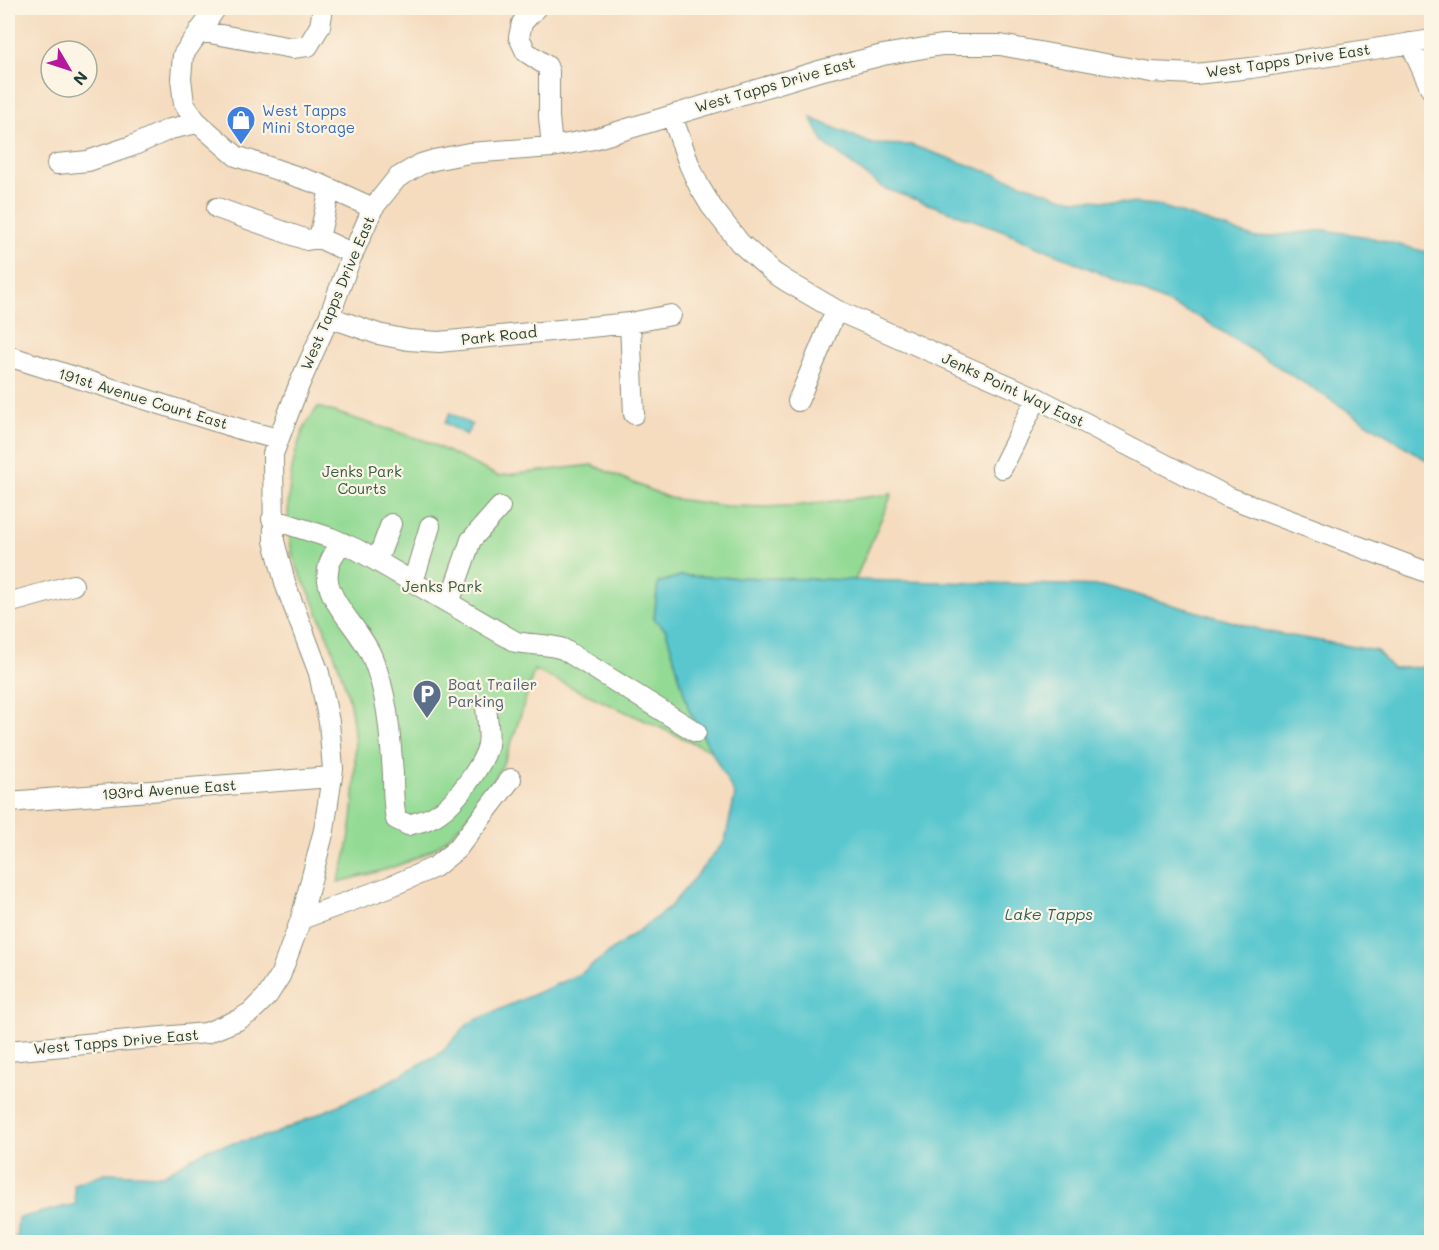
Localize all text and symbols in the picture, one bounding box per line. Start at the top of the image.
north arrow [39,39,99,99]
street label: West Tapps Drive East [1204,39,1371,81]
street label: West Tapps Drive East [692,52,857,116]
text: N [69,67,93,90]
place label: West Tapps Mini Storage [262,100,355,137]
shop icon: West Tapps Mini Storage [225,104,257,146]
street label: West Tapps Drive East [295,212,379,373]
street label: Park Road [460,321,538,349]
street label: Jenks Point Way East [939,347,1088,431]
street label: 191st Avenue Court East [56,363,230,433]
park label: Jenks Park Courts [322,461,402,498]
park label: Jenks Park [402,576,482,596]
place label: Boat Trailer Parking [448,674,537,711]
parking icon: Boat Trailer Parking [411,678,443,720]
street label: 193rd Avenue East [101,774,237,804]
water label: Lake Tapps [1005,903,1093,924]
street label: West Tapps Drive East [32,1024,199,1058]

